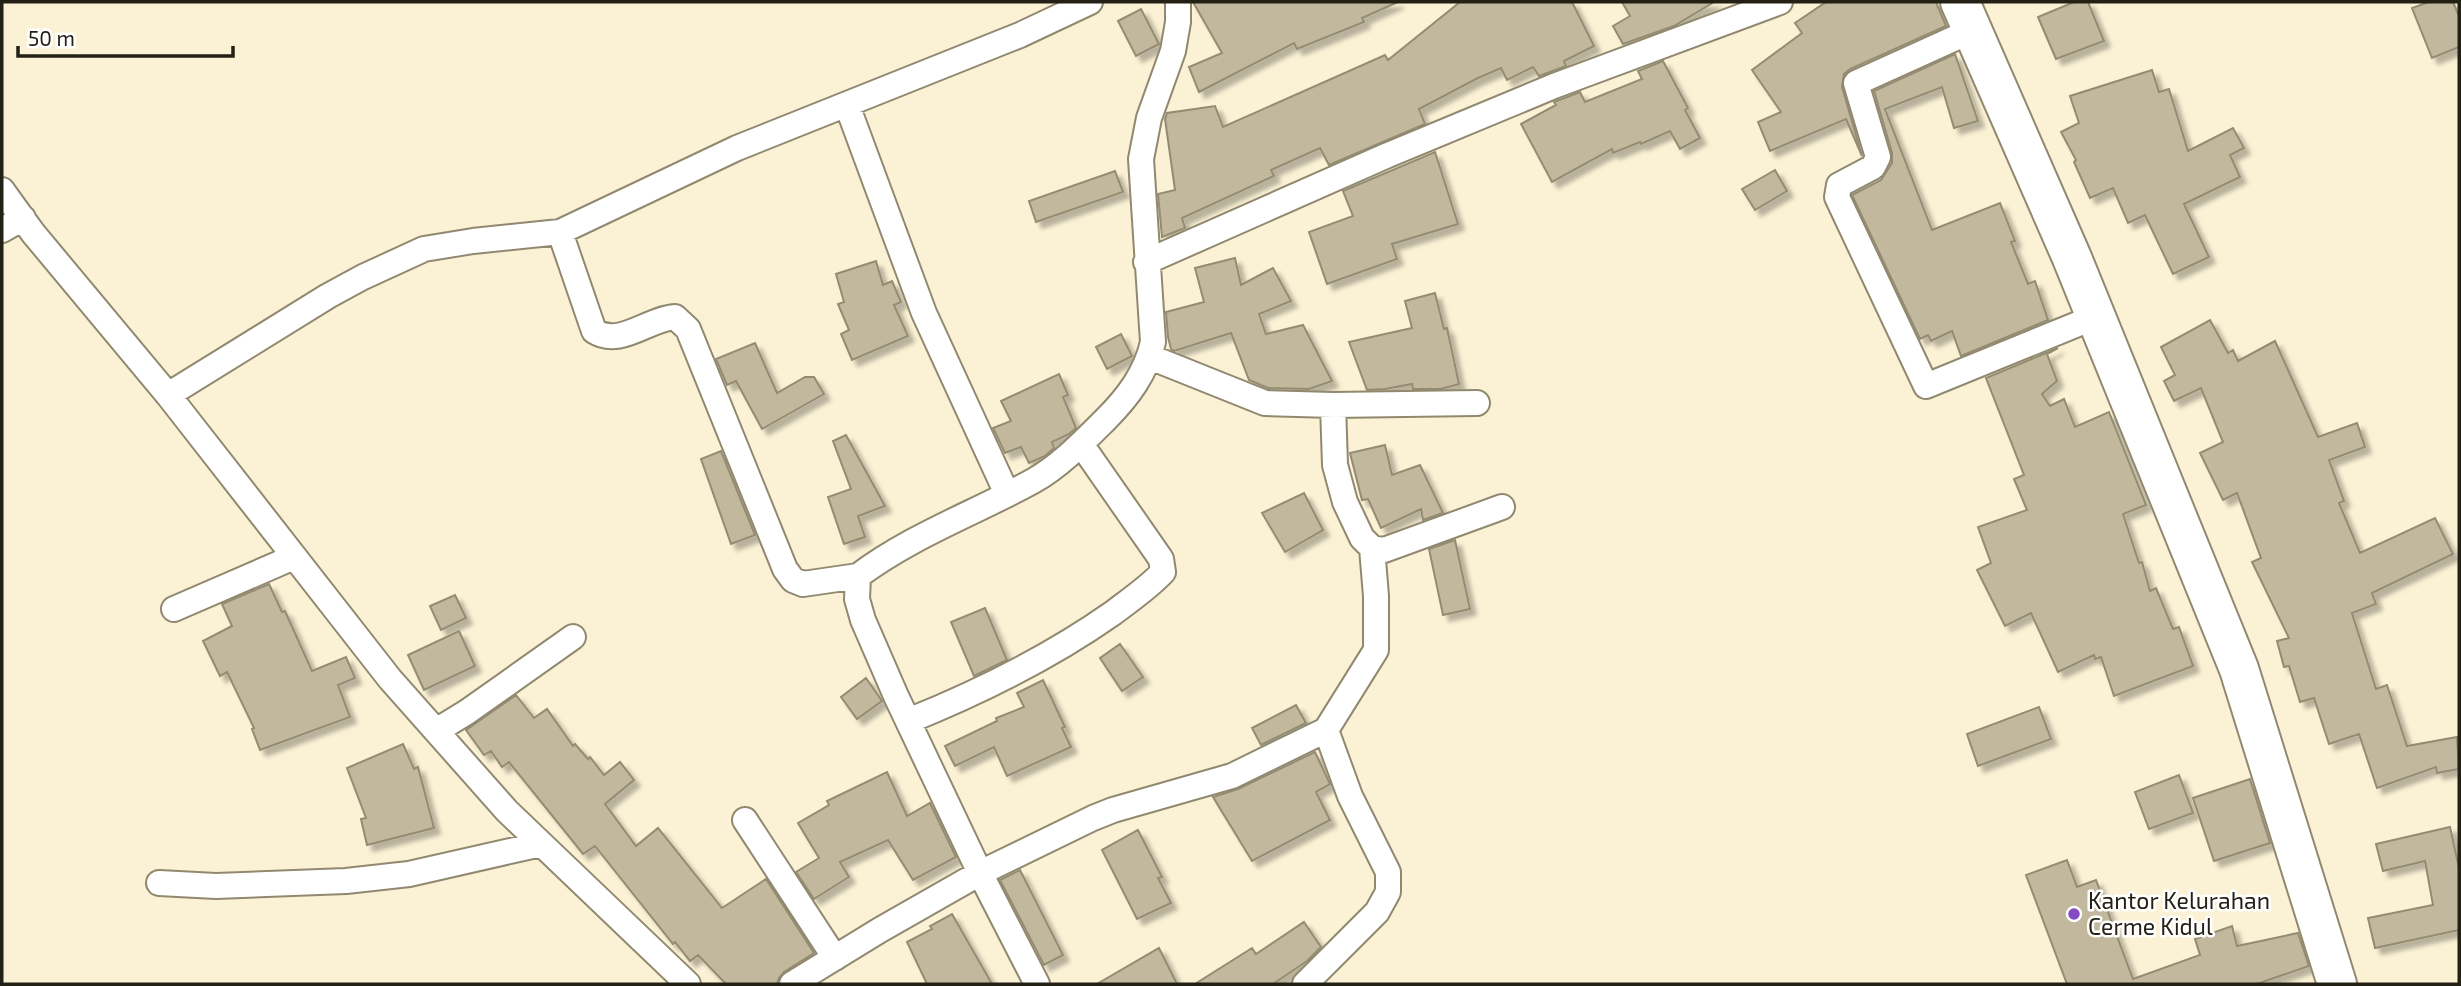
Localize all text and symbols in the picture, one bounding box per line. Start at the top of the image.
scale bar [18,14,233,58]
text: 50 m [28,25,75,50]
place label: Kantor Kelurahan Cerme Kidul [2088,886,2270,940]
marker: Kantor Kelurahan Cerme Kidul [2066,906,2082,922]

